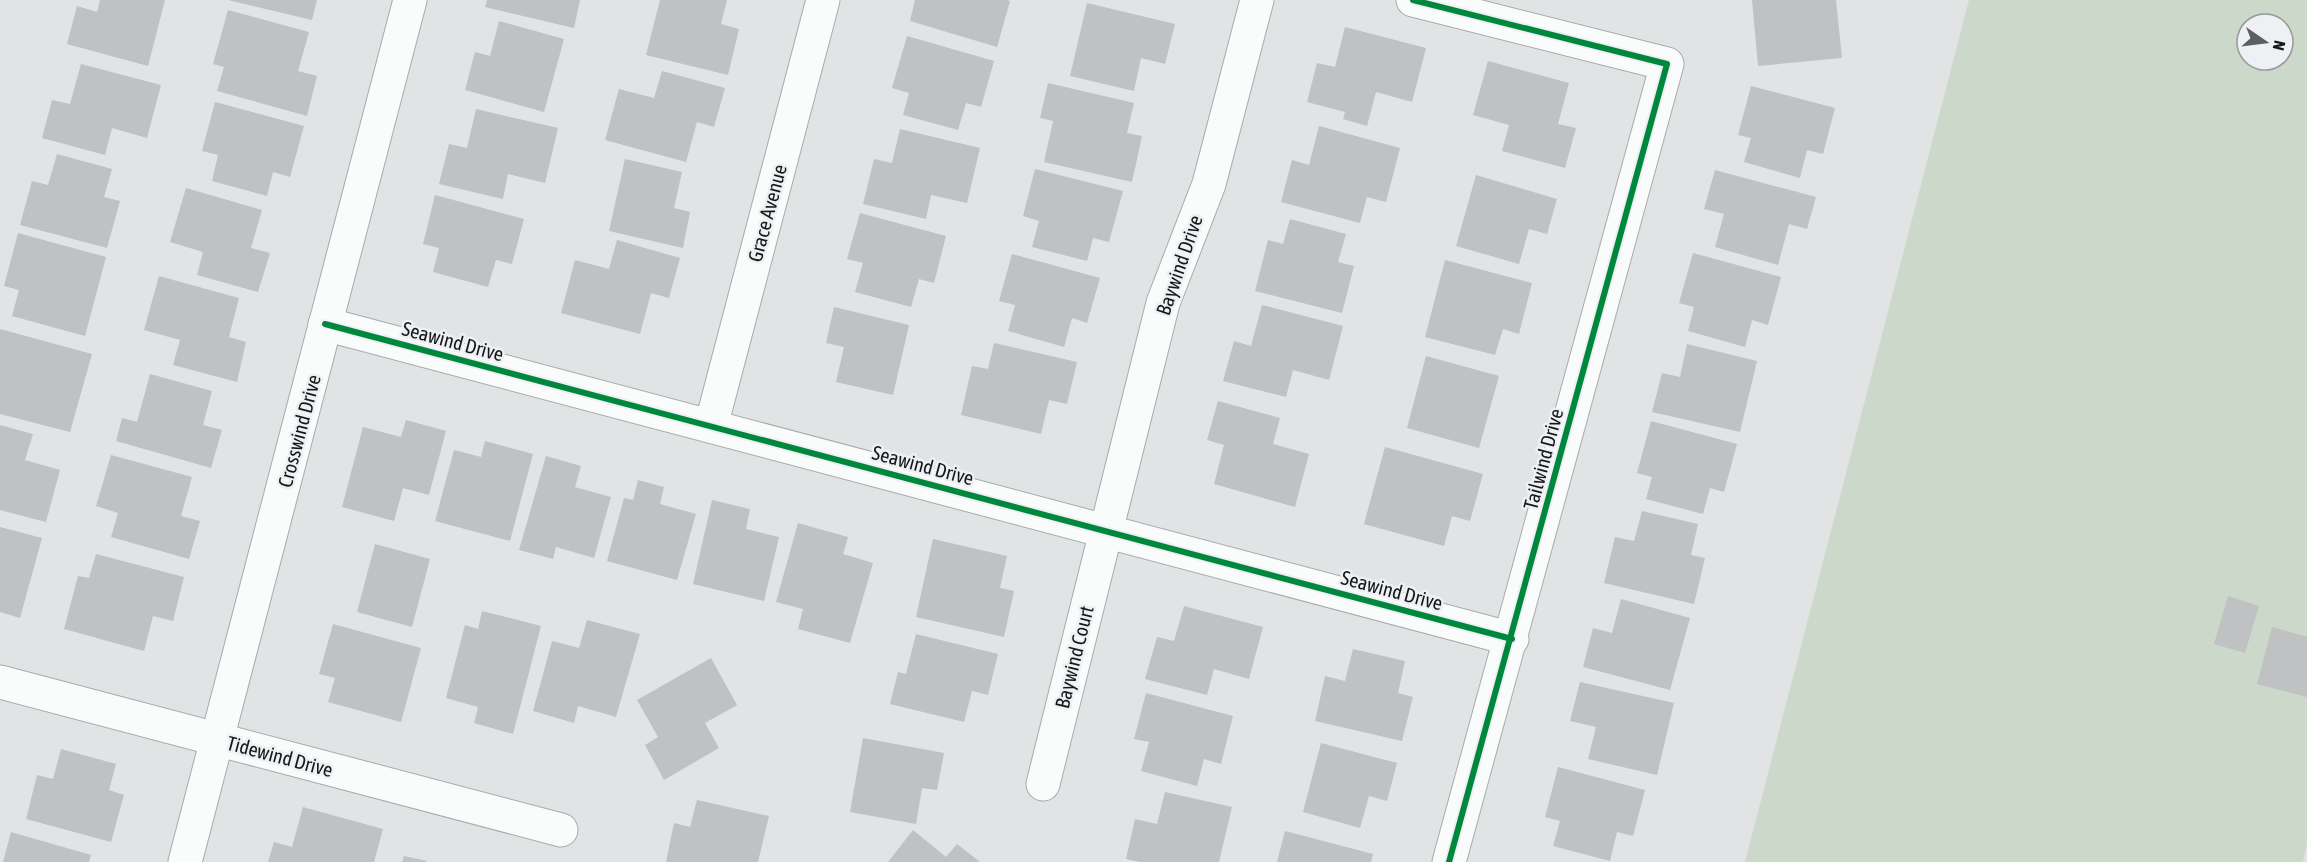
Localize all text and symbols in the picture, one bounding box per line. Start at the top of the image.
north arrow [2235,12,2295,72]
text: N [2270,39,2289,52]
street label: Grace Avenue [743,162,791,264]
street label: Baywind Drive [1151,212,1207,318]
street label: Seawind Drive [400,316,506,366]
street label: Crosswind Drive [273,372,325,490]
street label: Tailwind Drive [1518,406,1568,512]
street label: Seawind Drive [870,440,976,490]
street label: Seawind Drive [1339,565,1445,615]
street label: Baywind Court [1050,603,1098,711]
street label: Tidewind Drive [225,731,335,781]

